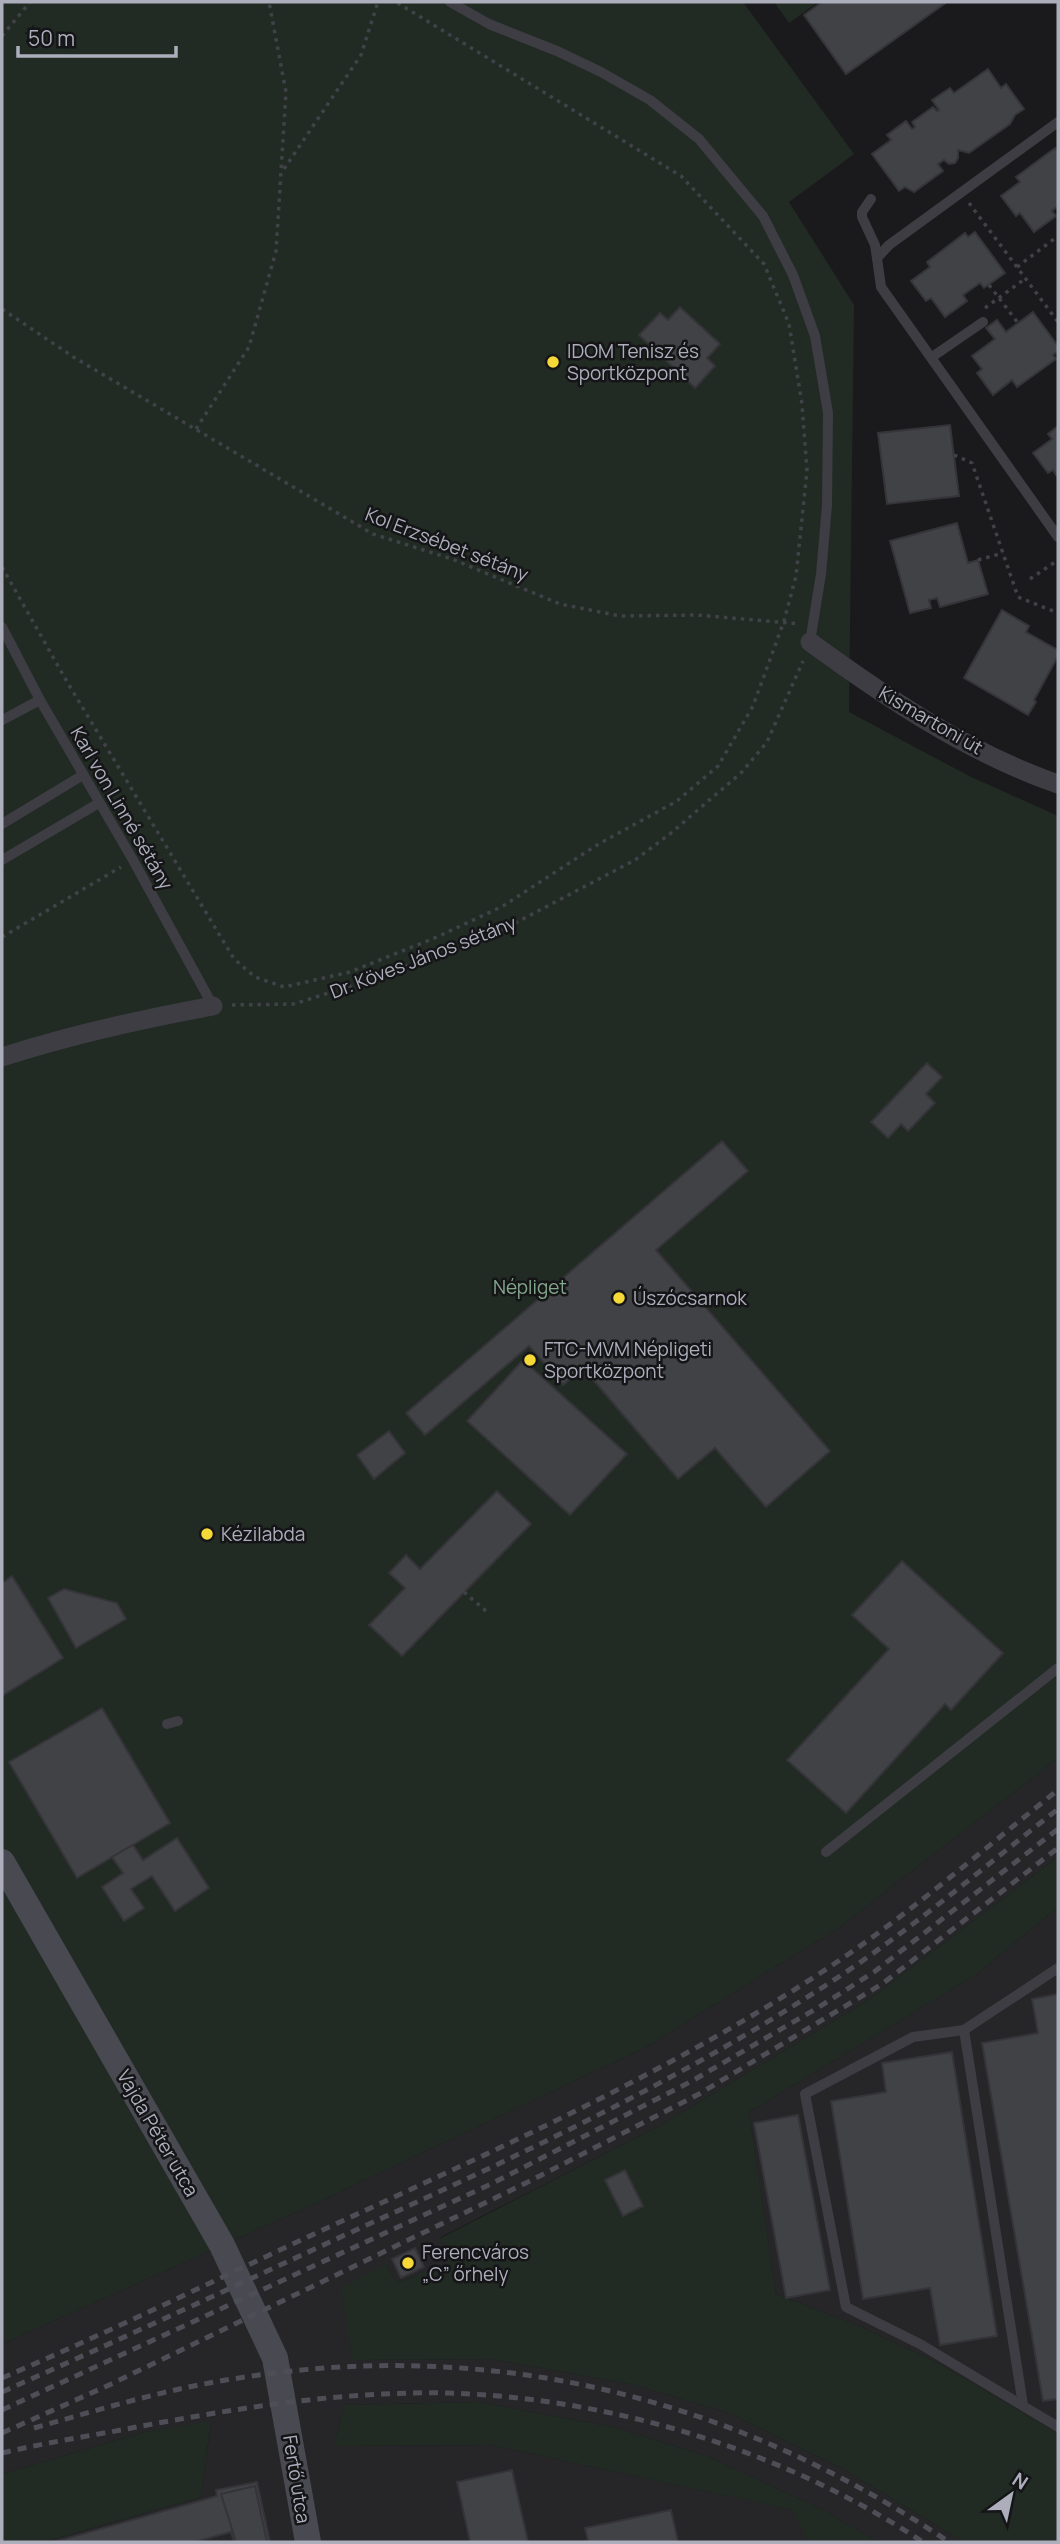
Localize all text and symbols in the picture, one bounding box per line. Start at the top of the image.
scale bar [18,14,175,58]
text: 50 m [28,24,75,52]
place label: IDOM Tenisz és Sportközpont [567,338,699,386]
marker: IDOM Tenisz és Sportközpont [545,354,561,370]
street label: Kol Erzsébet sétány [362,501,532,587]
street label: Kismartoni út [874,680,988,760]
street label: Karl von Linné sétány [65,722,179,894]
street label: Dr. Köves János sétány [326,909,520,1005]
park label: Népliget [493,1274,567,1300]
place label: Úszócsarnok [633,1285,747,1311]
marker: Úszócsarnok [611,1290,627,1306]
place label: FTC-MVM Népligeti Sportközpont [544,1336,712,1384]
marker: FTC-MVM Népligeti Sportközpont [522,1352,538,1368]
place label: Kézilabda [221,1521,305,1547]
marker: Kézilabda [199,1526,215,1542]
street label: Vajda Péter utca [111,2065,205,2201]
place label: Ferencváros „C” őrhely [422,2239,529,2287]
marker: Ferencváros „C” őrhely [400,2255,416,2271]
street label: Fertő utca [277,2433,317,2525]
north arrow [976,2460,1046,2530]
text: N [1007,2466,1033,2495]

